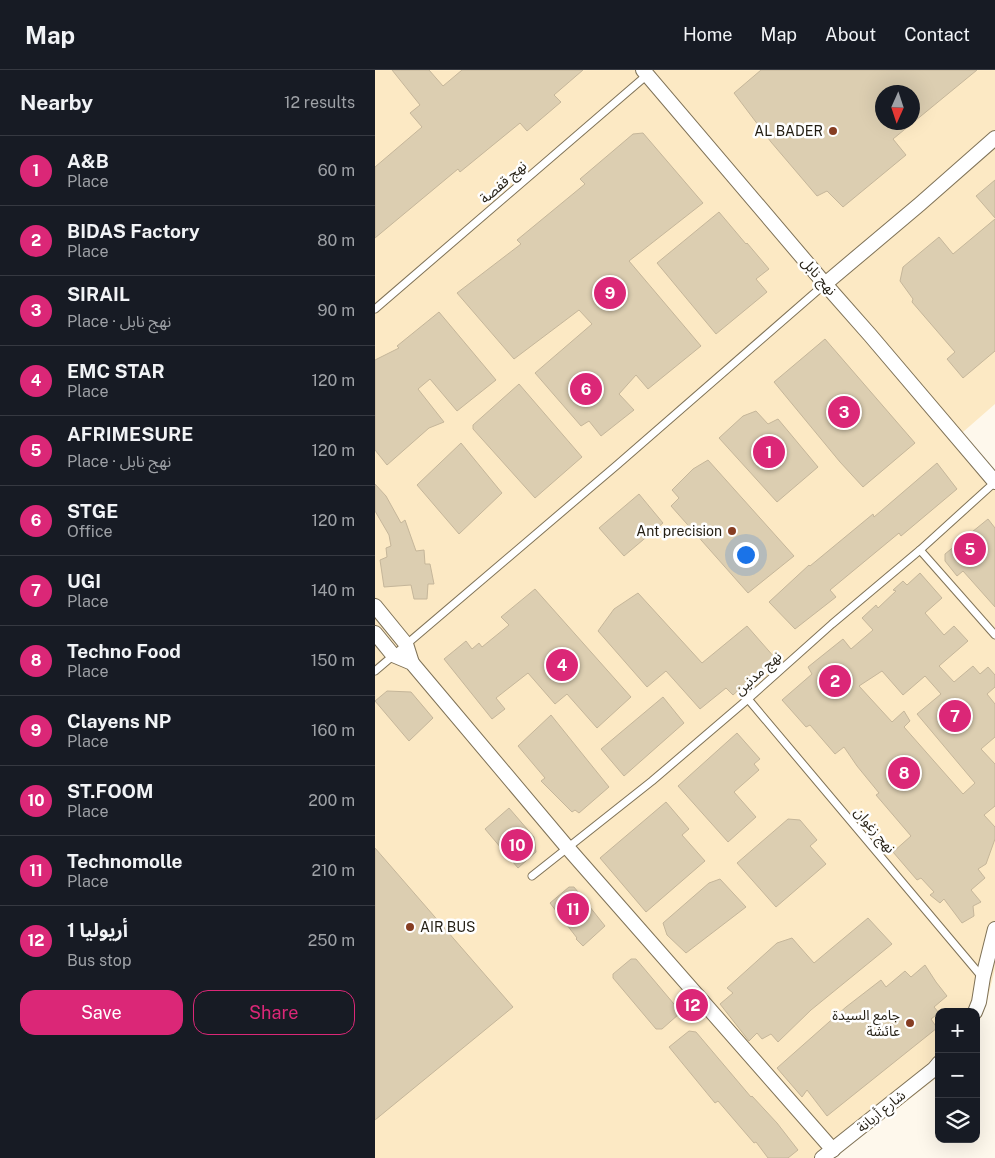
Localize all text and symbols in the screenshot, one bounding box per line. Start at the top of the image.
text: Map [25,21,75,49]
text: Home [683,24,733,45]
text: Map [761,24,797,45]
text: About [825,24,876,45]
text: Contact [904,24,970,45]
north arrow [875,85,920,130]
text: Nearby [20,90,93,115]
text: 12 results [284,93,355,112]
place label: AL BADER [754,123,823,139]
marker: AL BADER [827,125,839,137]
text: A&B [67,150,109,172]
street label: نهج قفصة [476,157,532,209]
text: 1 [33,161,39,180]
text: 60 m [318,161,355,180]
text: Place [67,172,109,191]
text: BIDAS Factory [67,220,200,242]
text: 2 [31,231,41,250]
text: 80 m [317,231,355,250]
text: Place [67,242,109,261]
street label: نهج نابل [796,254,840,300]
pin: 9 [594,274,626,312]
text: SIRAIL [67,283,130,305]
text: 3 [31,301,41,320]
text: 90 m [318,301,355,320]
text: Place · نهج نابل [67,312,171,331]
text: EMC STAR [67,360,165,382]
pin: 6 [570,370,602,408]
text: 4 [31,371,41,390]
text: 120 m [311,371,355,390]
text: Place [67,382,109,401]
pin: 3 [828,393,860,431]
text: AFRIMESURE [67,423,193,445]
pin: 1 [753,433,785,471]
text: 5 [31,441,41,460]
text: 120 m [311,441,355,460]
text: Place · نهج نابل [67,452,171,471]
text: STGE [67,500,118,522]
text: 6 [31,511,41,530]
text: 120 m [311,511,355,530]
text: Office [67,522,113,541]
place label: Ant precision [636,523,722,539]
marker: Ant precision [726,525,738,537]
pin: 5 [954,530,986,568]
your location [733,542,759,568]
text: UGI [67,570,101,592]
text: 7 [31,581,41,600]
text: 140 m [311,581,355,600]
text: Place [67,592,109,611]
text: Techno Food [67,640,181,662]
pin: 4 [546,646,578,684]
street label: نهج مدنين [731,648,787,700]
text: 8 [31,651,41,670]
text: 150 m [311,651,355,670]
text: Place [67,662,109,681]
pin: 2 [819,662,851,700]
pin: 7 [939,697,971,735]
text: Clayens NP [67,710,171,732]
text: 9 [31,721,41,740]
text: 160 m [311,721,355,740]
text: Place [67,732,109,751]
pin: 8 [888,754,920,792]
text: ST.FOOM [67,780,153,802]
text: 10 [27,791,45,810]
text: 200 m [308,791,355,810]
text: Place [67,802,109,821]
street label: نهج زغوان [849,804,899,858]
pin: 10 [501,826,533,864]
text: Technomolle [67,850,183,872]
text: 11 [29,861,43,880]
text: 210 m [311,861,355,880]
text: Place [67,872,109,891]
pin: 11 [557,890,589,928]
text: أريوليا 1 [67,919,128,941]
place label: AIR BUS [420,919,475,935]
marker: AIR BUS [404,921,416,933]
text: 12 [27,931,45,950]
text: 250 m [308,931,355,950]
text: Bus stop [67,951,131,970]
pin: 12 [676,986,708,1024]
button: Save [20,990,183,1035]
button: Share [193,990,355,1035]
place label: جامع السيدة عائشة [832,1007,900,1039]
map controls [935,1008,980,1143]
button: + [935,1008,980,1053]
marker: جامع السيدة عائشة [904,1017,916,1029]
button: − [935,1053,980,1098]
street label: شارع أريانة [853,1086,910,1138]
button: layers [935,1098,980,1143]

